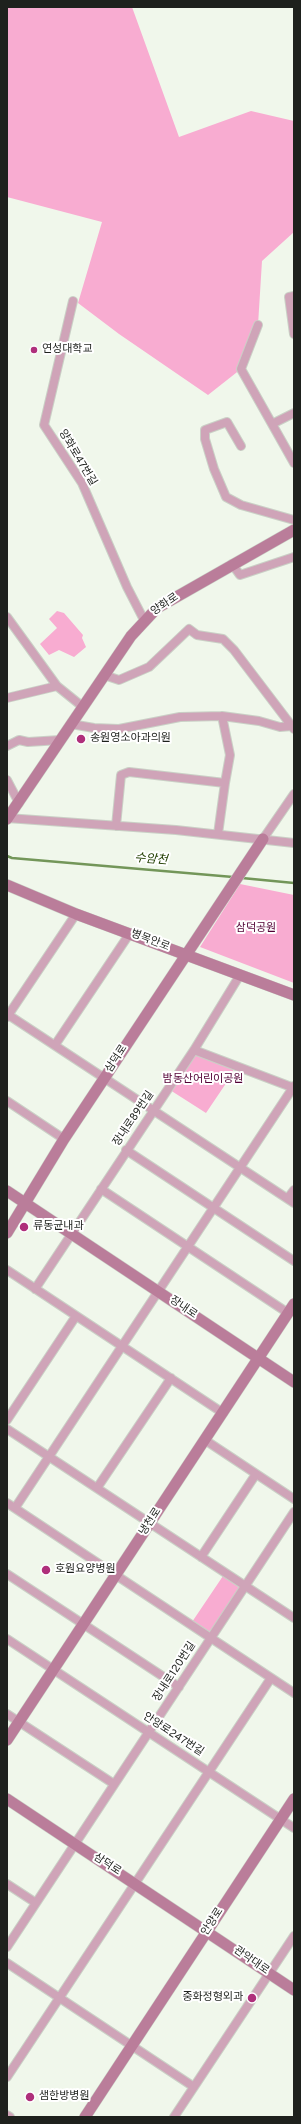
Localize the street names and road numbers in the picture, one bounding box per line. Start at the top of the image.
street label: 양화로47번길 [55,428,99,488]
street label: 양화로 [149,591,181,619]
street label: 병목안로 [129,928,171,954]
street label: 삼덕로 [103,1043,131,1075]
street label: 장내로89번길 [111,1089,157,1149]
street label: 장내로 [167,1294,199,1322]
street label: 냉천로 [137,1506,165,1538]
street label: 장내로120번길 [151,1640,199,1704]
street label: 안양로247번길 [140,1710,206,1760]
street label: 삼덕로 [91,1851,123,1879]
street label: 안양로 [199,1906,227,1938]
street label: 관악대로 [231,1944,271,1978]

